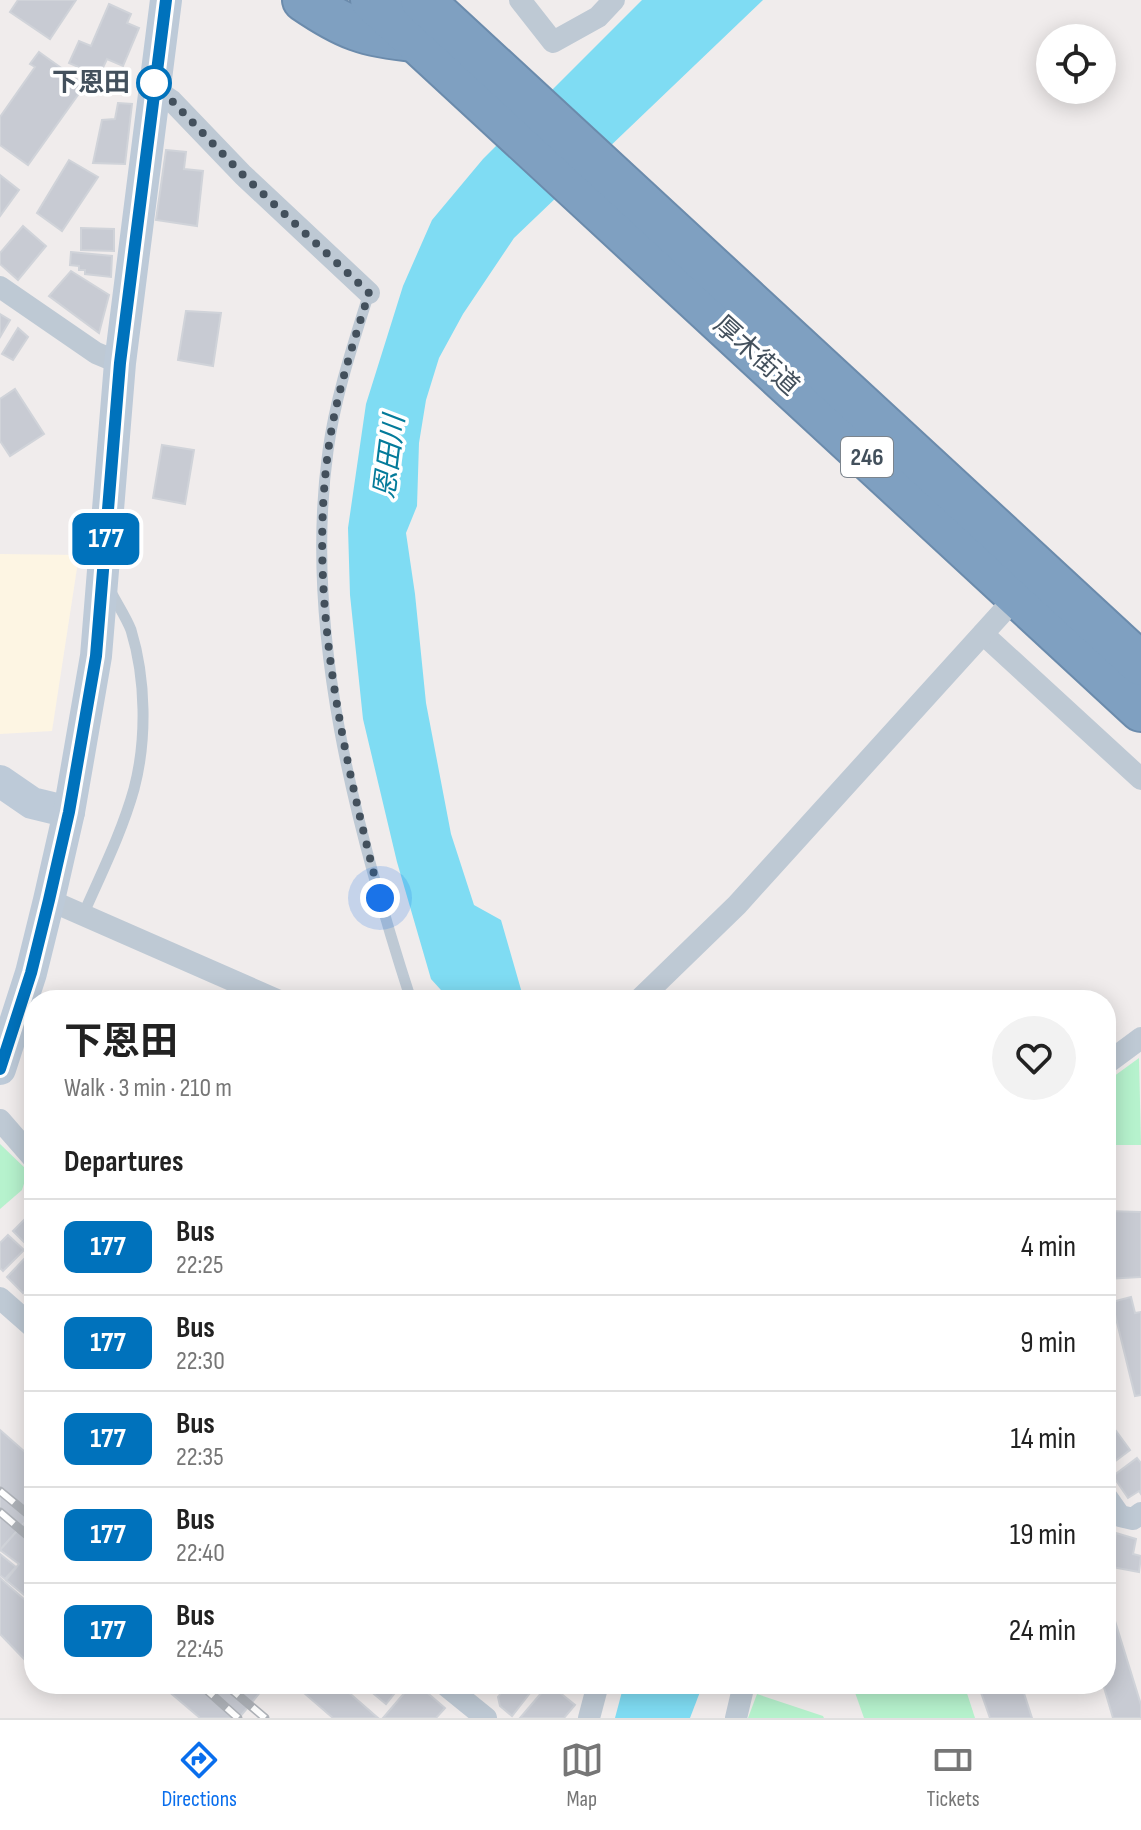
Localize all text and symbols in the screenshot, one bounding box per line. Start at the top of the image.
map controls [1036,24,1116,104]
button: locate [1036,24,1116,104]
marker: 下恩田 [137,66,171,100]
place label: 下恩田 [52,68,130,99]
street label: 厚木街道 [707,310,805,402]
water label: 恩田川 [369,410,412,501]
road number: 246 [841,437,893,477]
line badge: 177 [60,513,152,565]
text: 177 [88,522,124,555]
your location [360,878,400,918]
button: heart [992,1016,1076,1100]
text: 下恩田 [64,1020,178,1065]
text: Walk · 3 min · 210 m [64,1073,232,1104]
text: Departures [64,1144,184,1180]
text: Bus [176,1214,215,1250]
text: 4 min [1021,1229,1076,1265]
text: 177 [90,1230,126,1263]
text: 22:25 [176,1250,224,1281]
text: Bus [176,1310,215,1346]
text: 9 min [1020,1325,1076,1361]
text: 177 [90,1326,126,1359]
text: 22:30 [176,1346,225,1377]
text: Bus [176,1406,215,1442]
text: 14 min [1011,1421,1076,1457]
text: 177 [90,1422,126,1455]
text: 22:35 [176,1442,224,1473]
text: Bus [176,1502,215,1538]
text: 19 min [1010,1517,1076,1553]
text: 177 [90,1518,126,1551]
text: 22:40 [176,1538,225,1569]
text: Bus [176,1598,215,1634]
text: 24 min [1009,1613,1076,1649]
text: 177 [90,1614,126,1647]
text: 22:45 [176,1634,224,1665]
tab: Directions [161,1738,237,1813]
tab: Map [560,1738,604,1813]
tab: Tickets [927,1738,980,1813]

